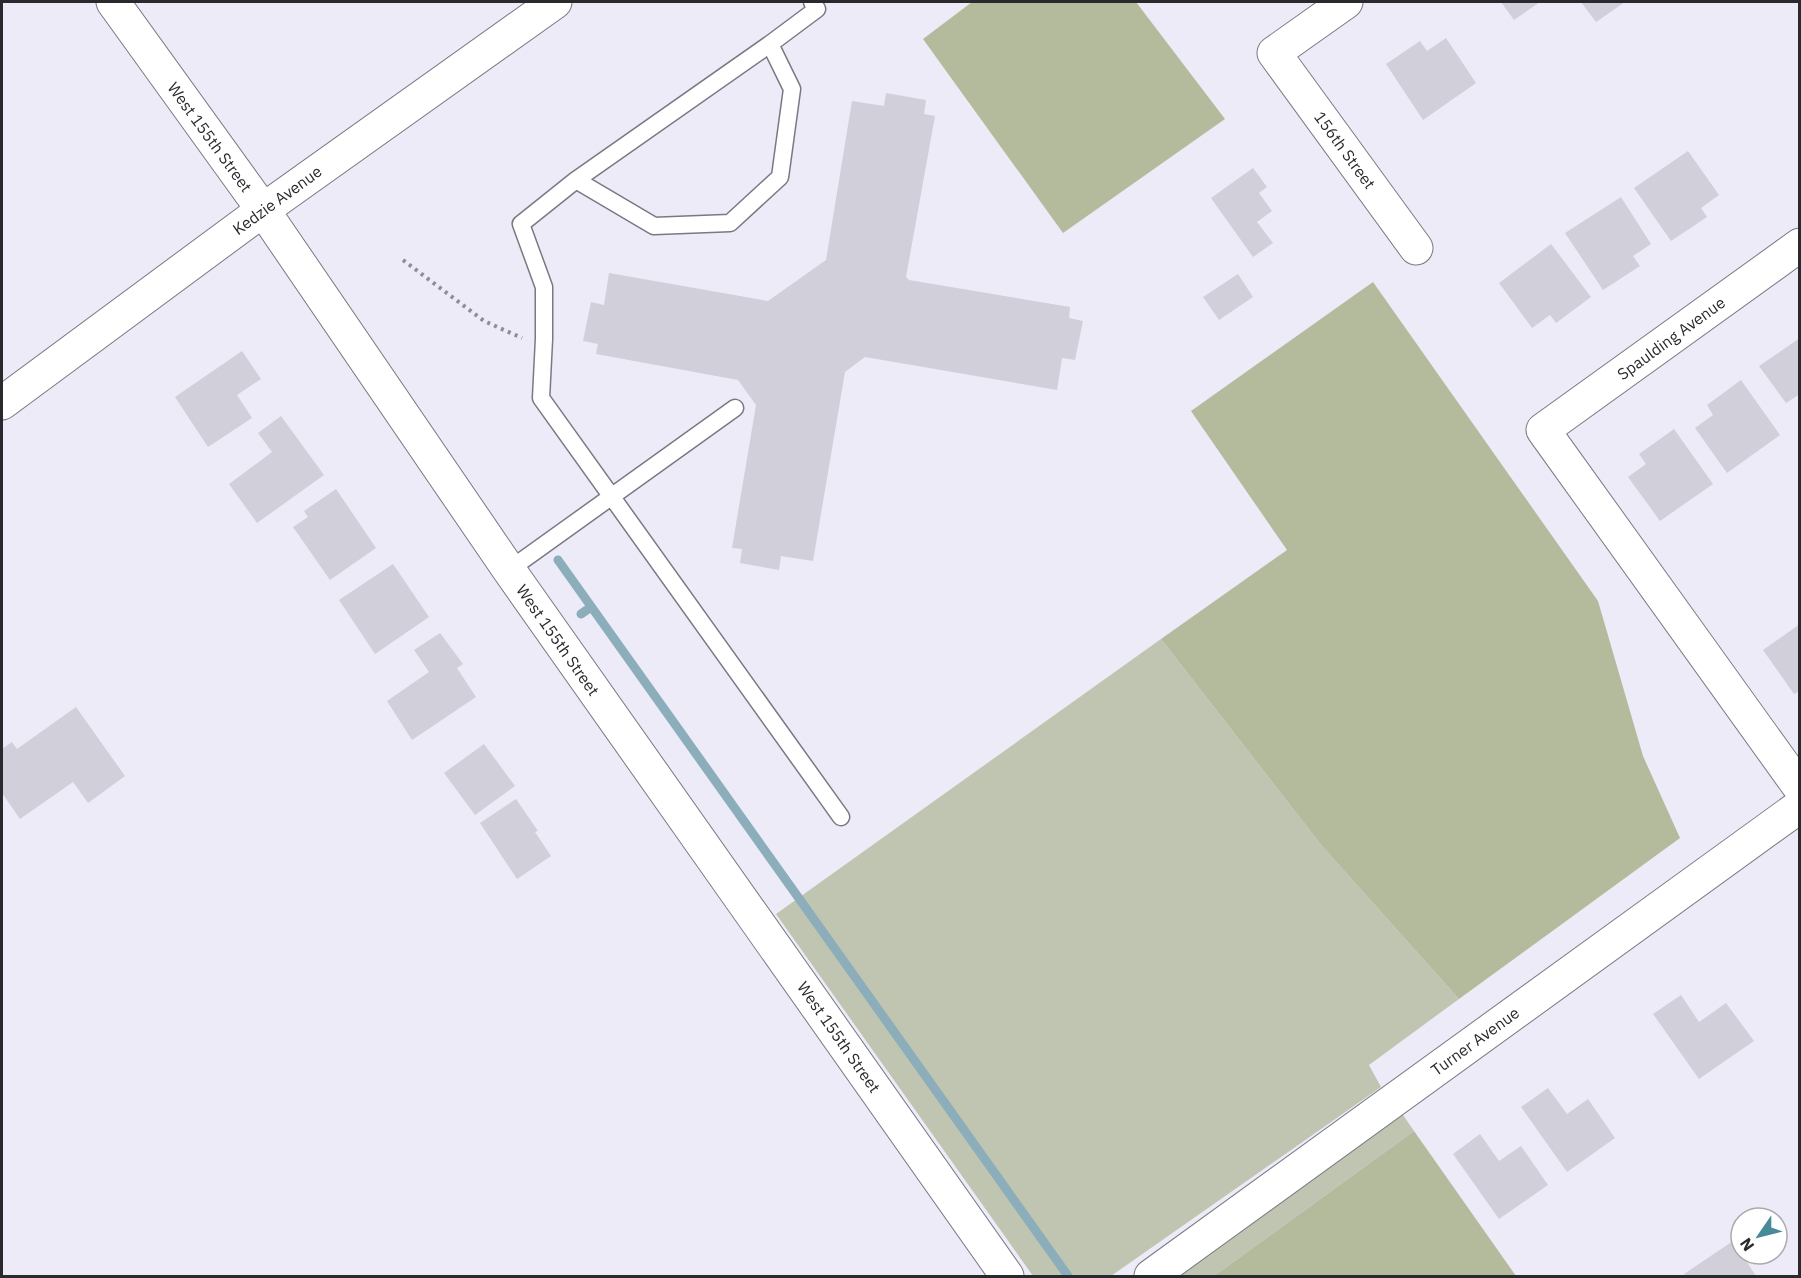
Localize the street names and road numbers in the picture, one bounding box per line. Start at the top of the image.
street label: West 155th Street [163,78,257,196]
street label: 156th Street [1310,107,1380,193]
street label: Kedzie Avenue [229,161,326,239]
street label: Spaulding Avenue [1613,292,1729,384]
street label: West 155th Street [512,581,604,699]
street label: West 155th Street [793,978,885,1096]
street label: Turner Avenue [1427,1002,1523,1080]

